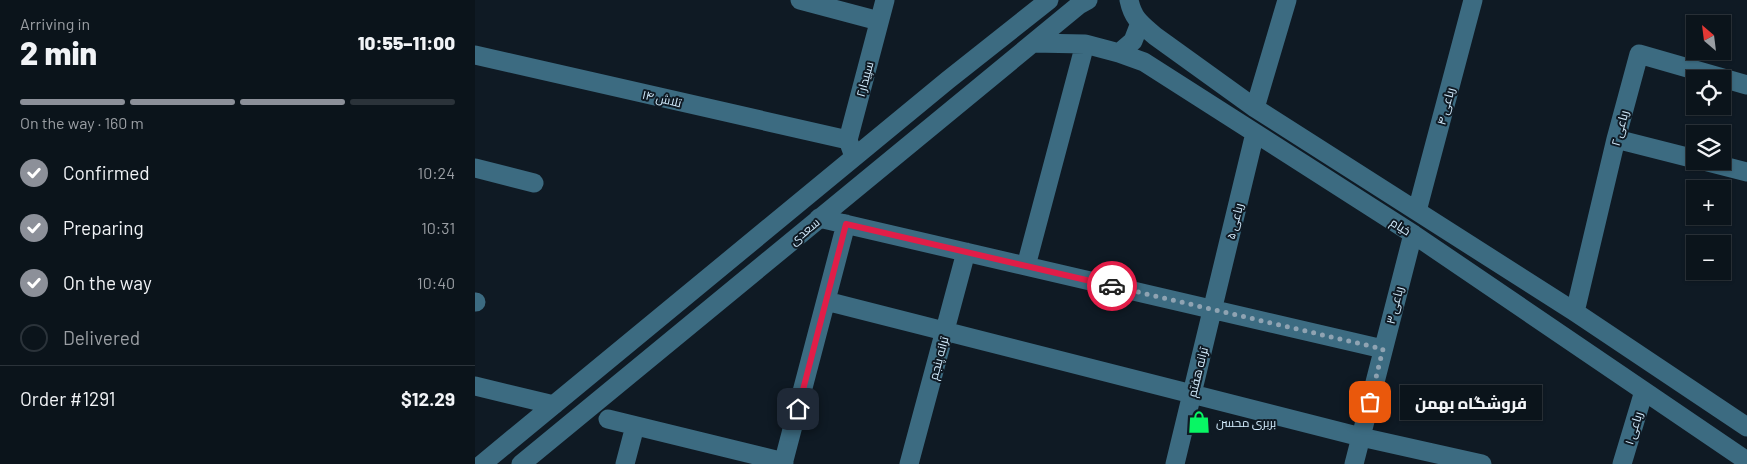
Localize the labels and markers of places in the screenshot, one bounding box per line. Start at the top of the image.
pin [1349,381,1391,423]
callout: فروشگاه بهمن [1400,384,1543,420]
pin [777,388,819,430]
shop icon: بربری محسن [1186,409,1212,435]
place label: بربری محسن [1216,415,1276,430]

